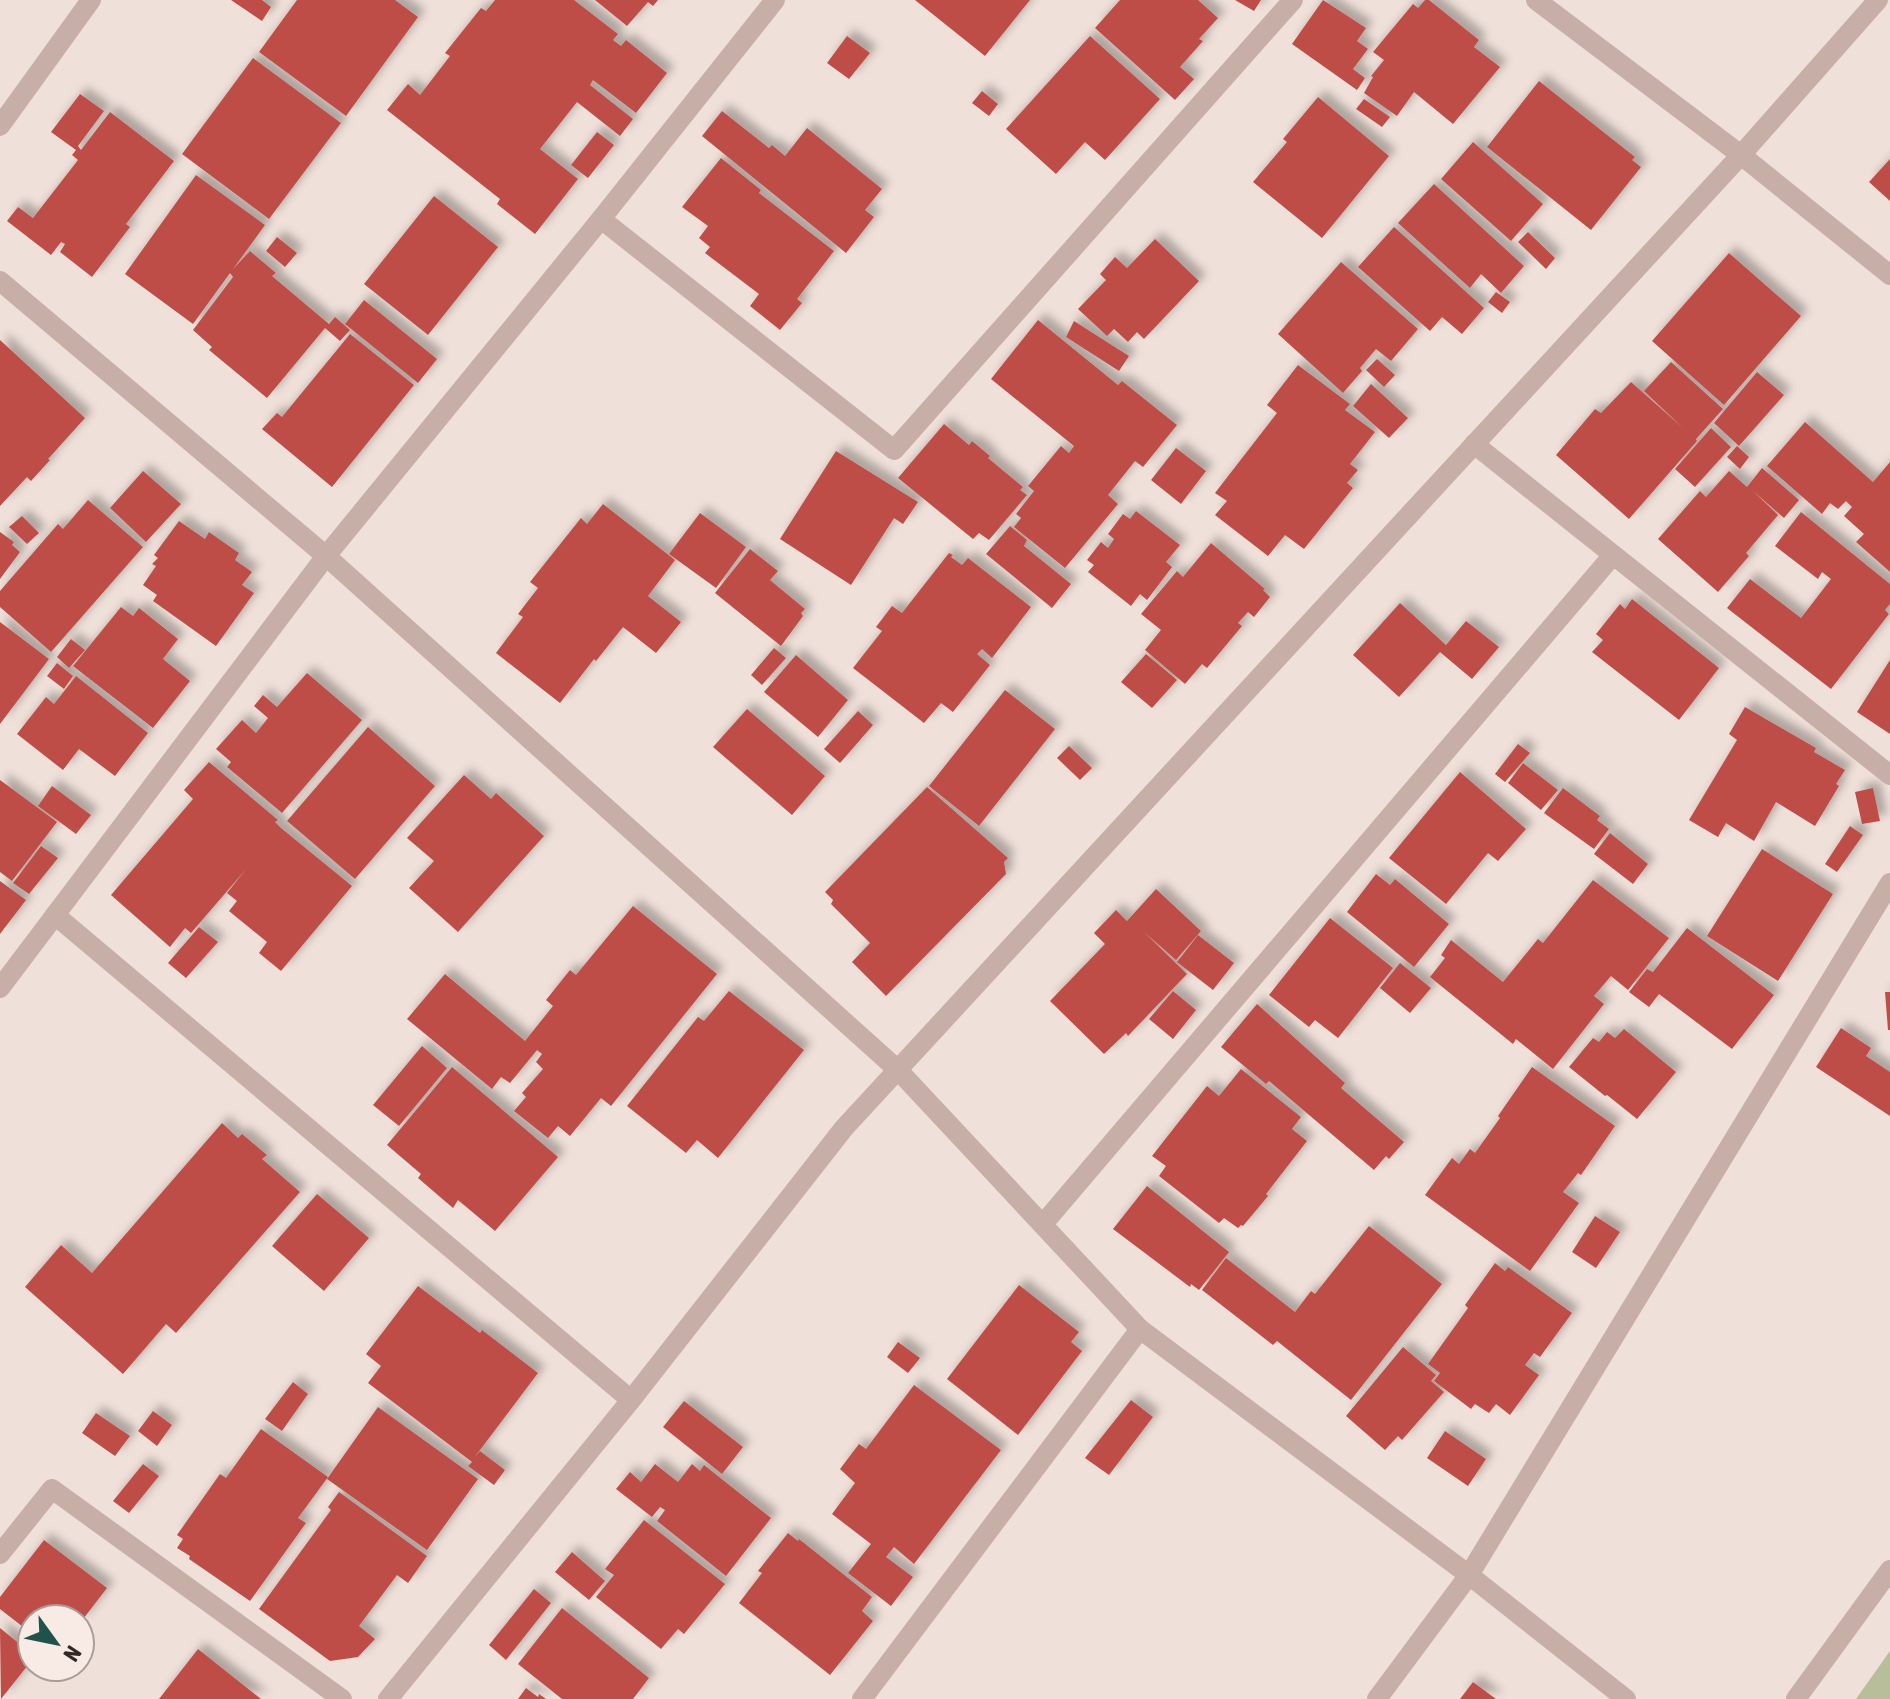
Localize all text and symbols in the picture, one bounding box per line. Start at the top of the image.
north arrow [16,1603,96,1683]
text: N [58,1641,87,1666]

